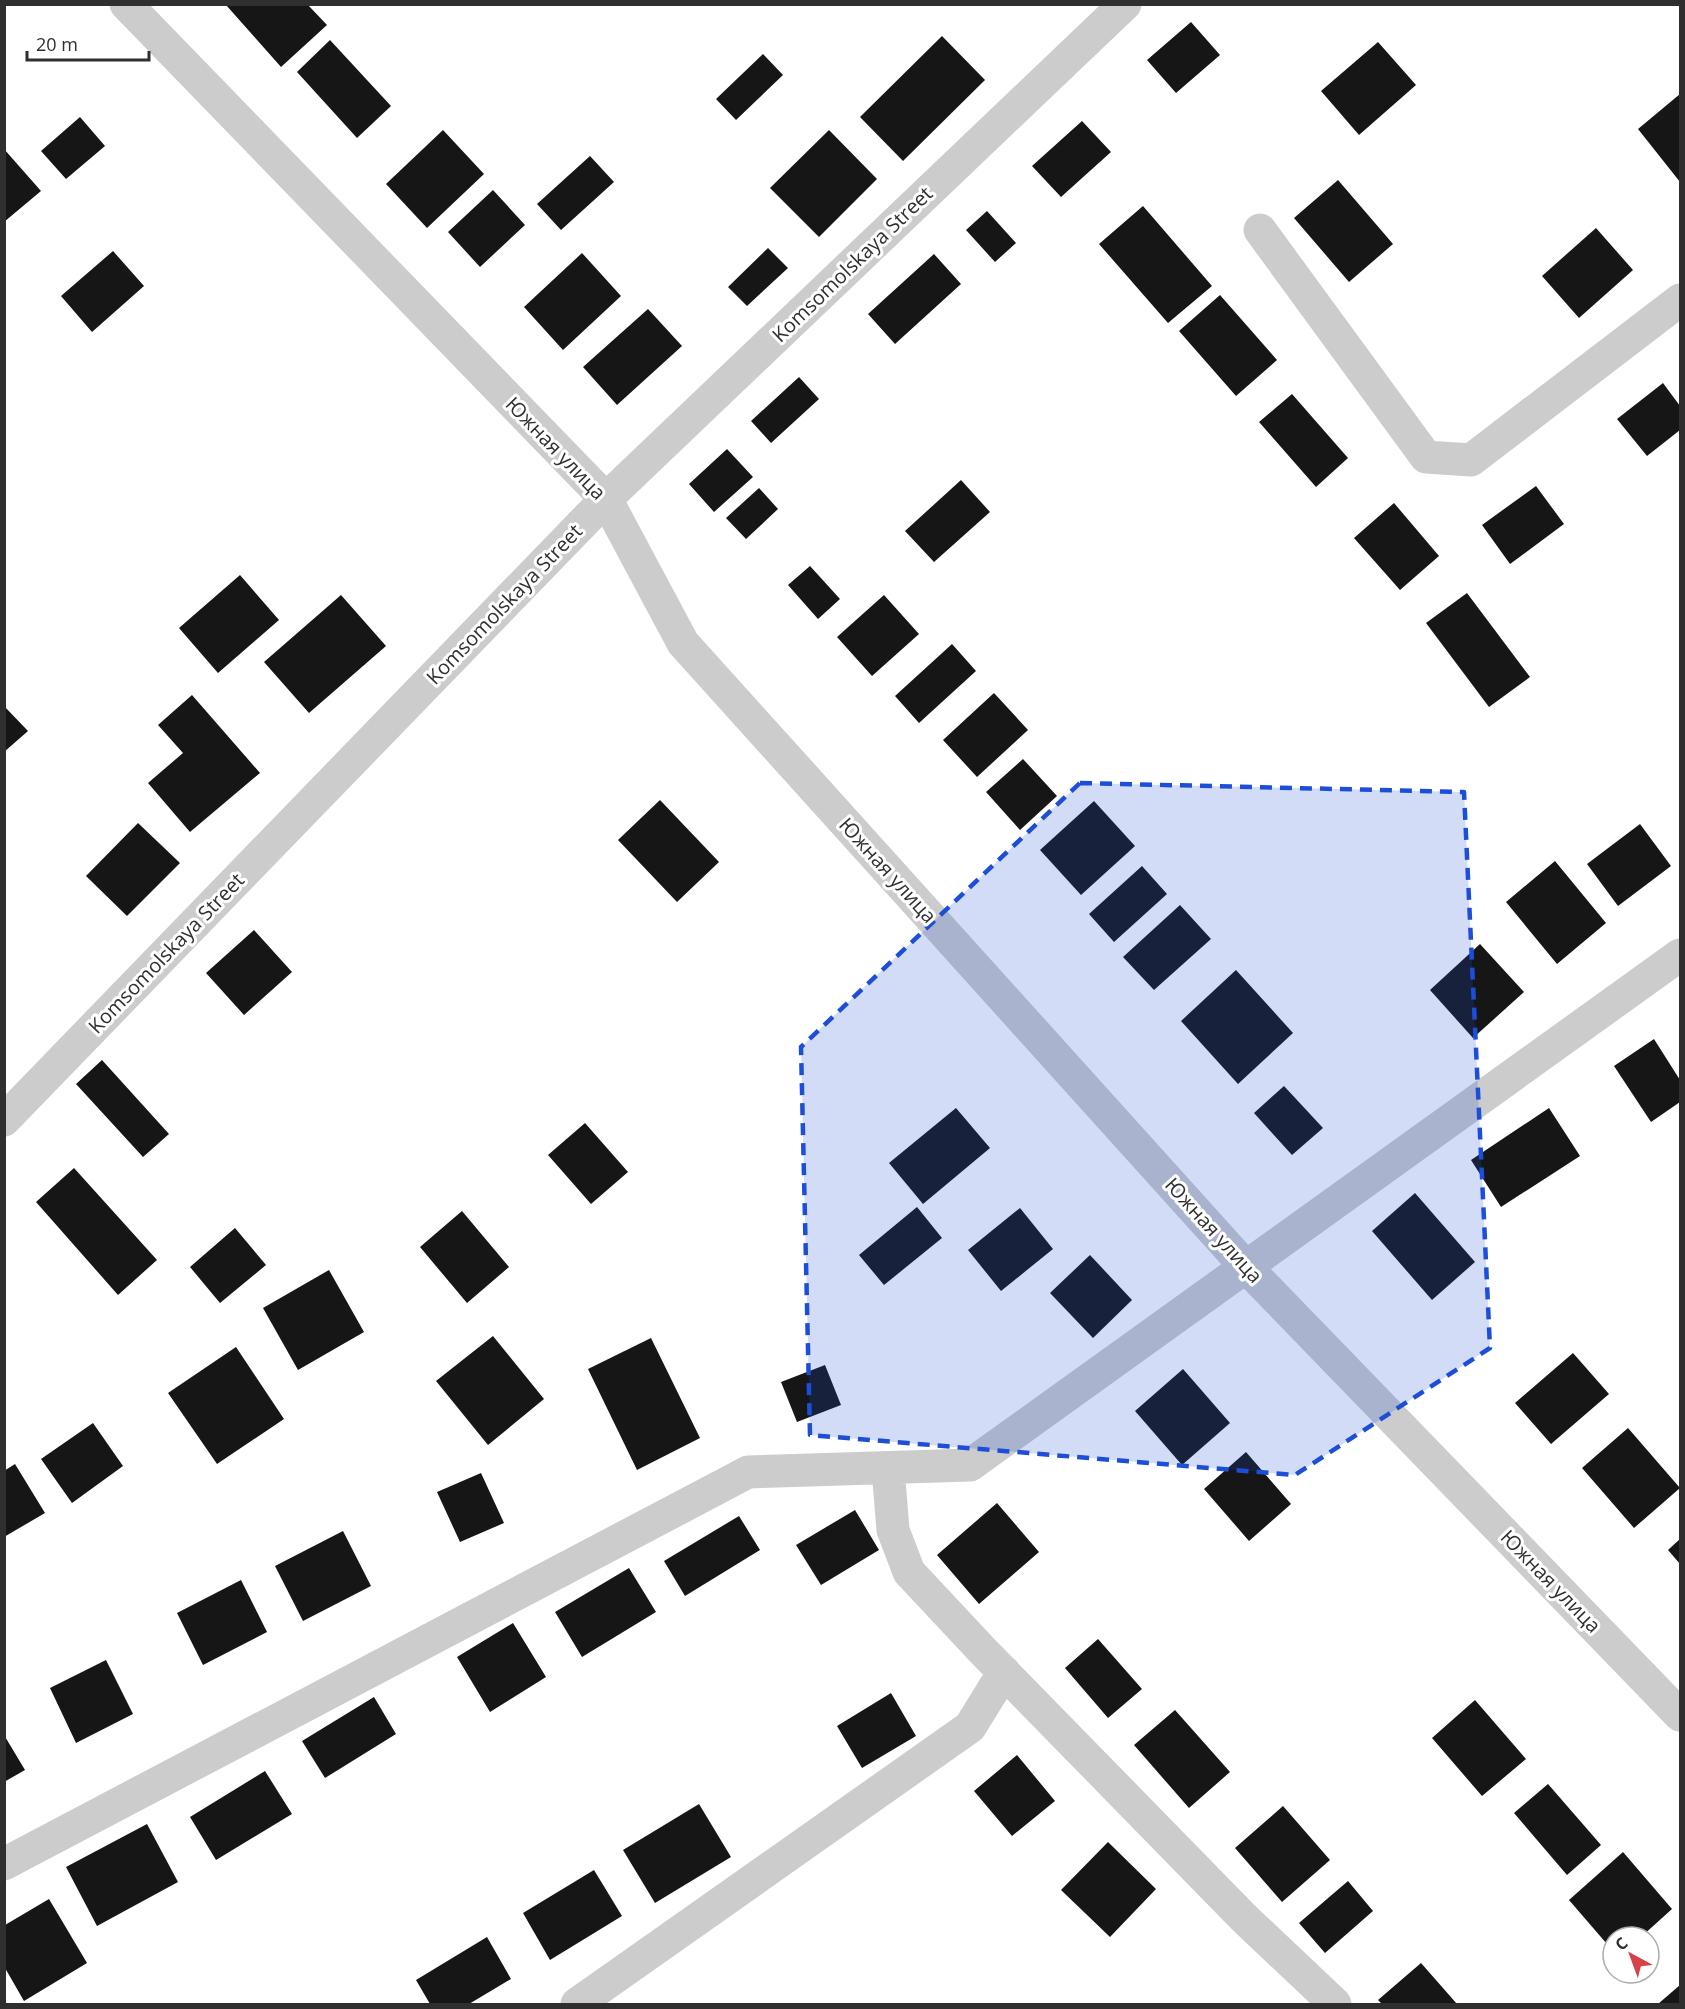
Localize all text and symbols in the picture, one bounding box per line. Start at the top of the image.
scale bar [27,24,148,62]
text: 20 m [36,32,78,56]
street label: Komsomolskaya Street [766,180,938,348]
street label: Южная улица [500,391,612,505]
street label: Komsomolskaya Street [420,518,588,690]
street label: Южная улица [833,811,943,929]
street label: Komsomolskaya Street [82,867,250,1039]
street label: Южная улица [1159,1171,1269,1289]
street label: Южная улица [1495,1524,1607,1638]
north arrow [1601,1925,1661,1985]
text: С [1610,1932,1632,1955]

